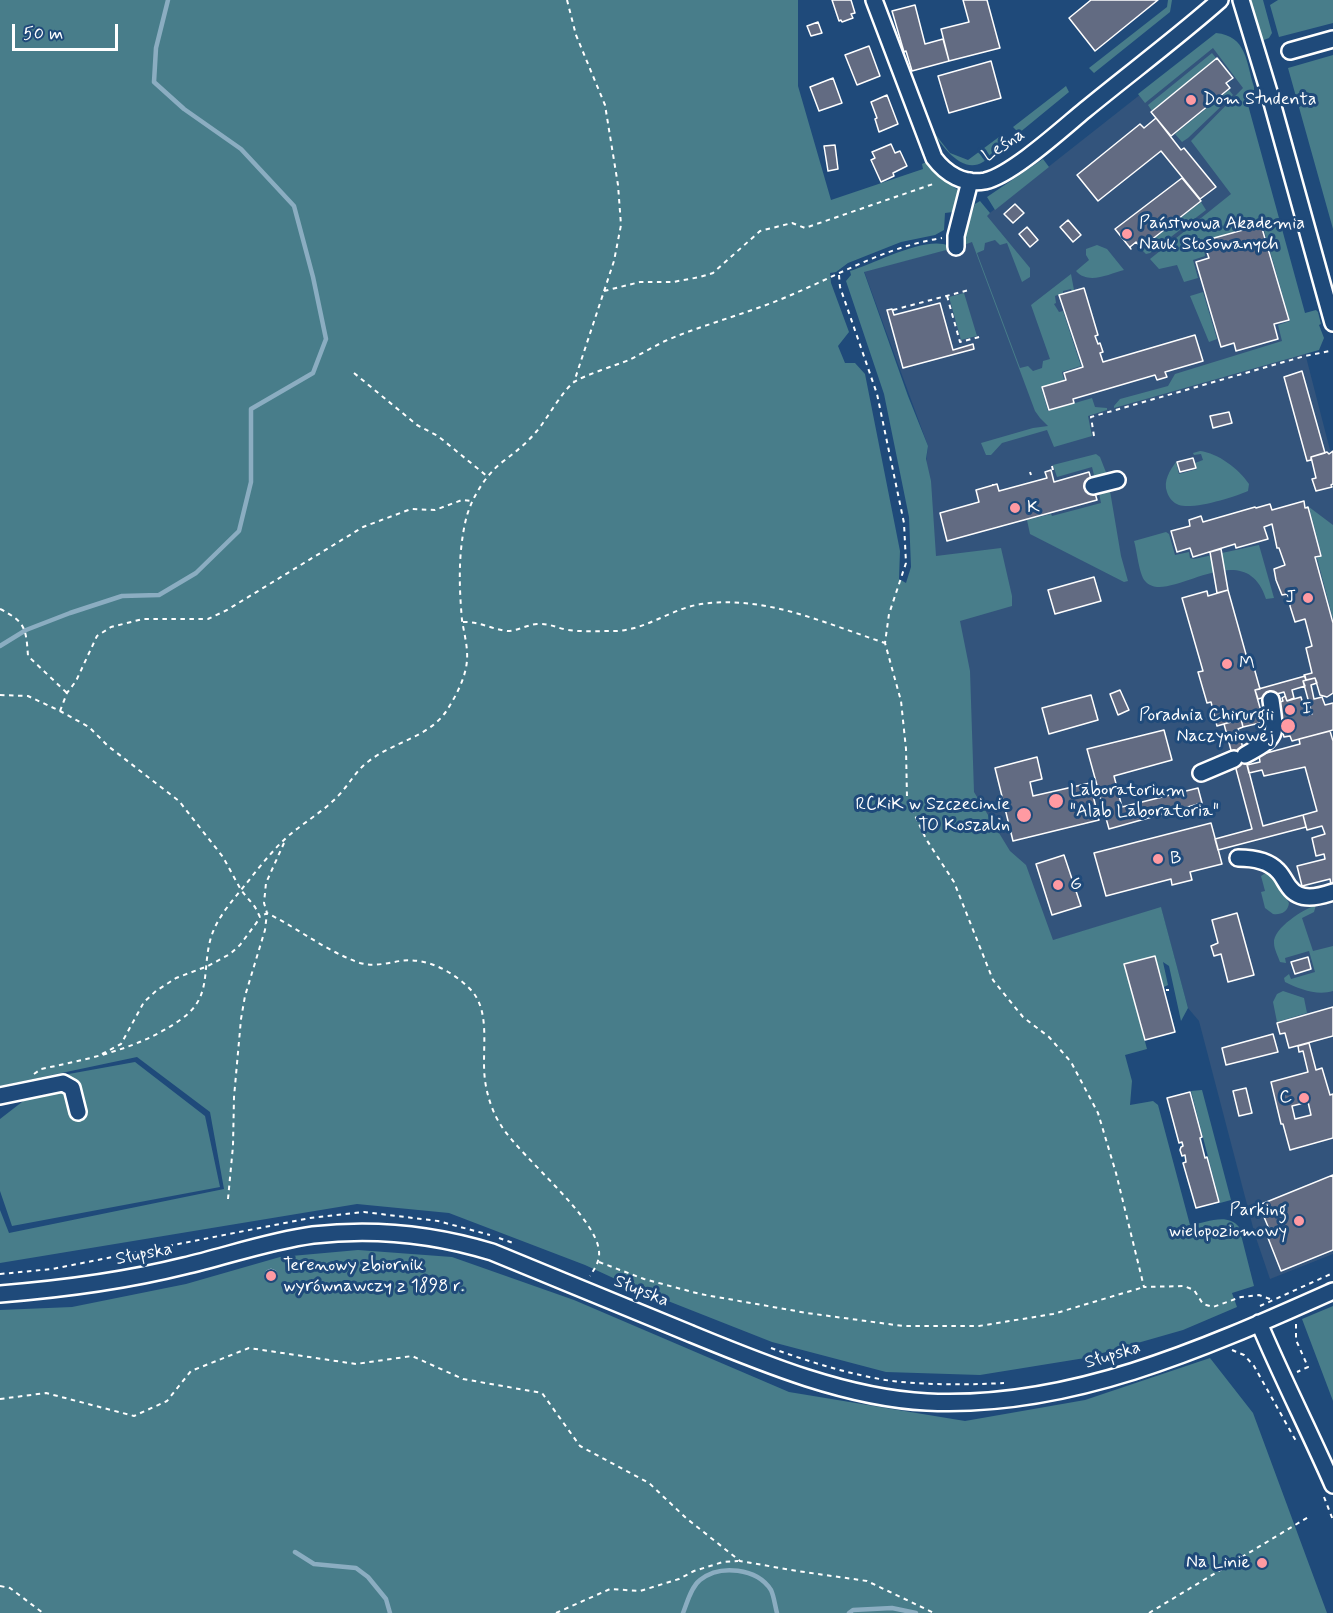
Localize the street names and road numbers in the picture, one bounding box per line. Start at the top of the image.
street label: Leśna [979,124,1029,168]
street label: Słupska [114,1239,174,1271]
street label: Słupska [610,1271,672,1313]
street label: Słupska [1082,1337,1144,1375]

